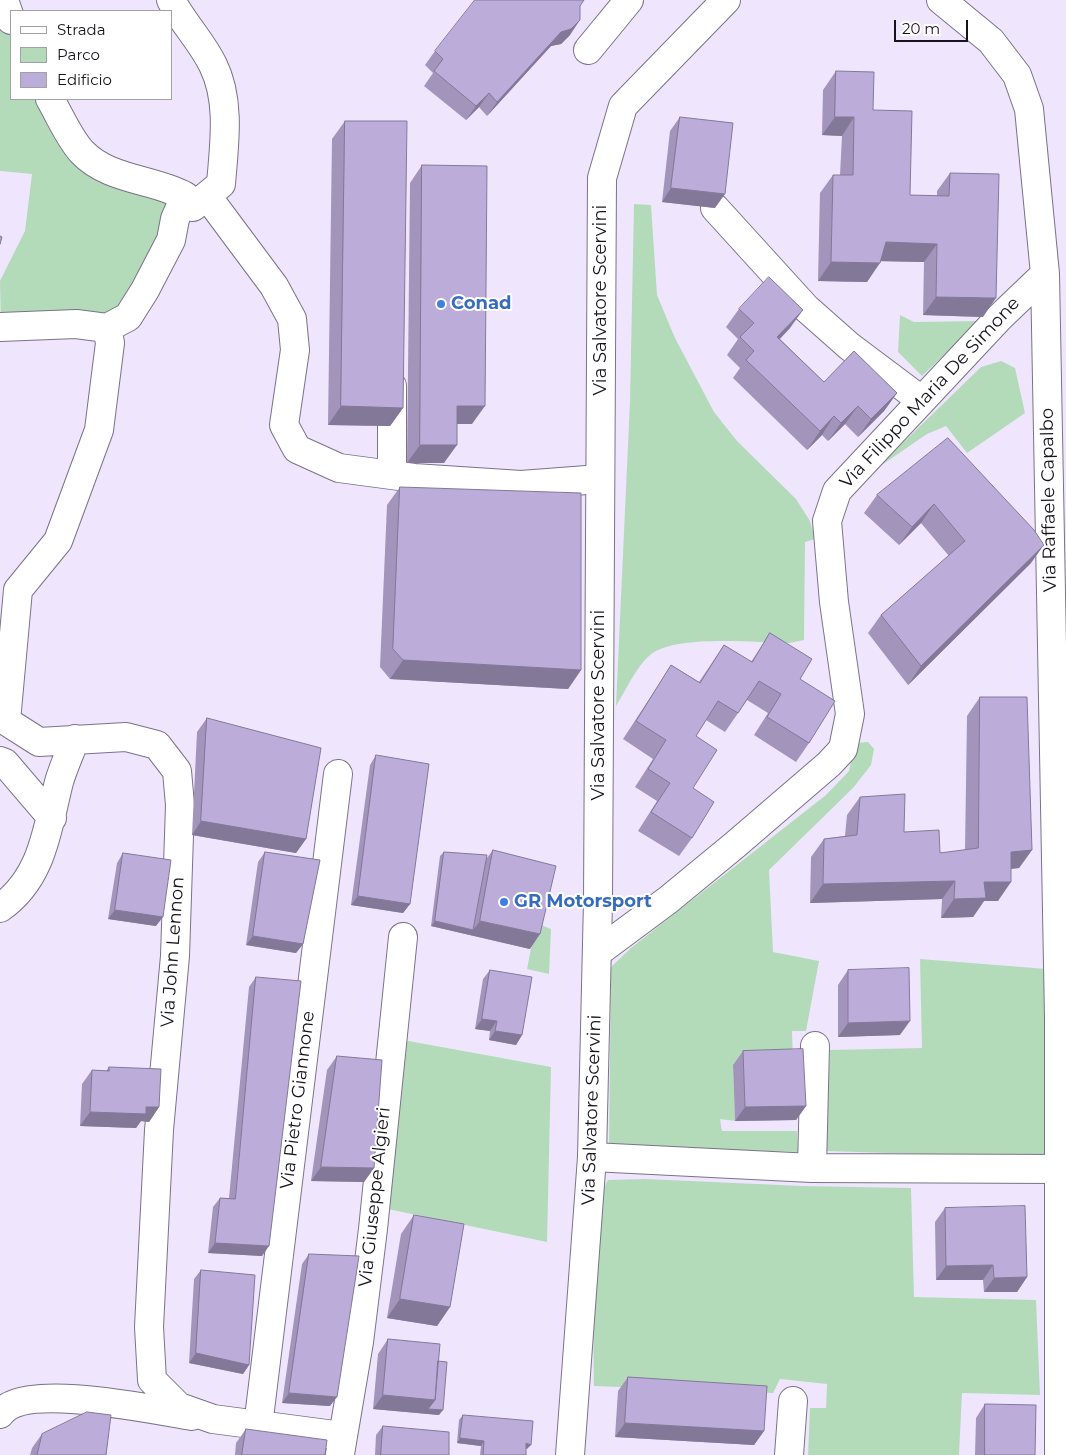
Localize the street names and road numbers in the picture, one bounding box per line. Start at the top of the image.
street label: Via Salvatore Scervini [590,205,612,395]
street label: Via Filippo Maria De Simone [836,293,1024,493]
street label: Via Raffaele Capalbo [1037,408,1061,592]
street label: Via Salvatore Scervini [588,610,610,800]
street label: Via John Lennon [157,876,189,1028]
street label: Via Pietro Giannone [276,1010,320,1190]
street label: Via Salvatore Scervini [578,1014,606,1206]
street label: Via Giuseppe Algieri [355,1106,395,1288]

